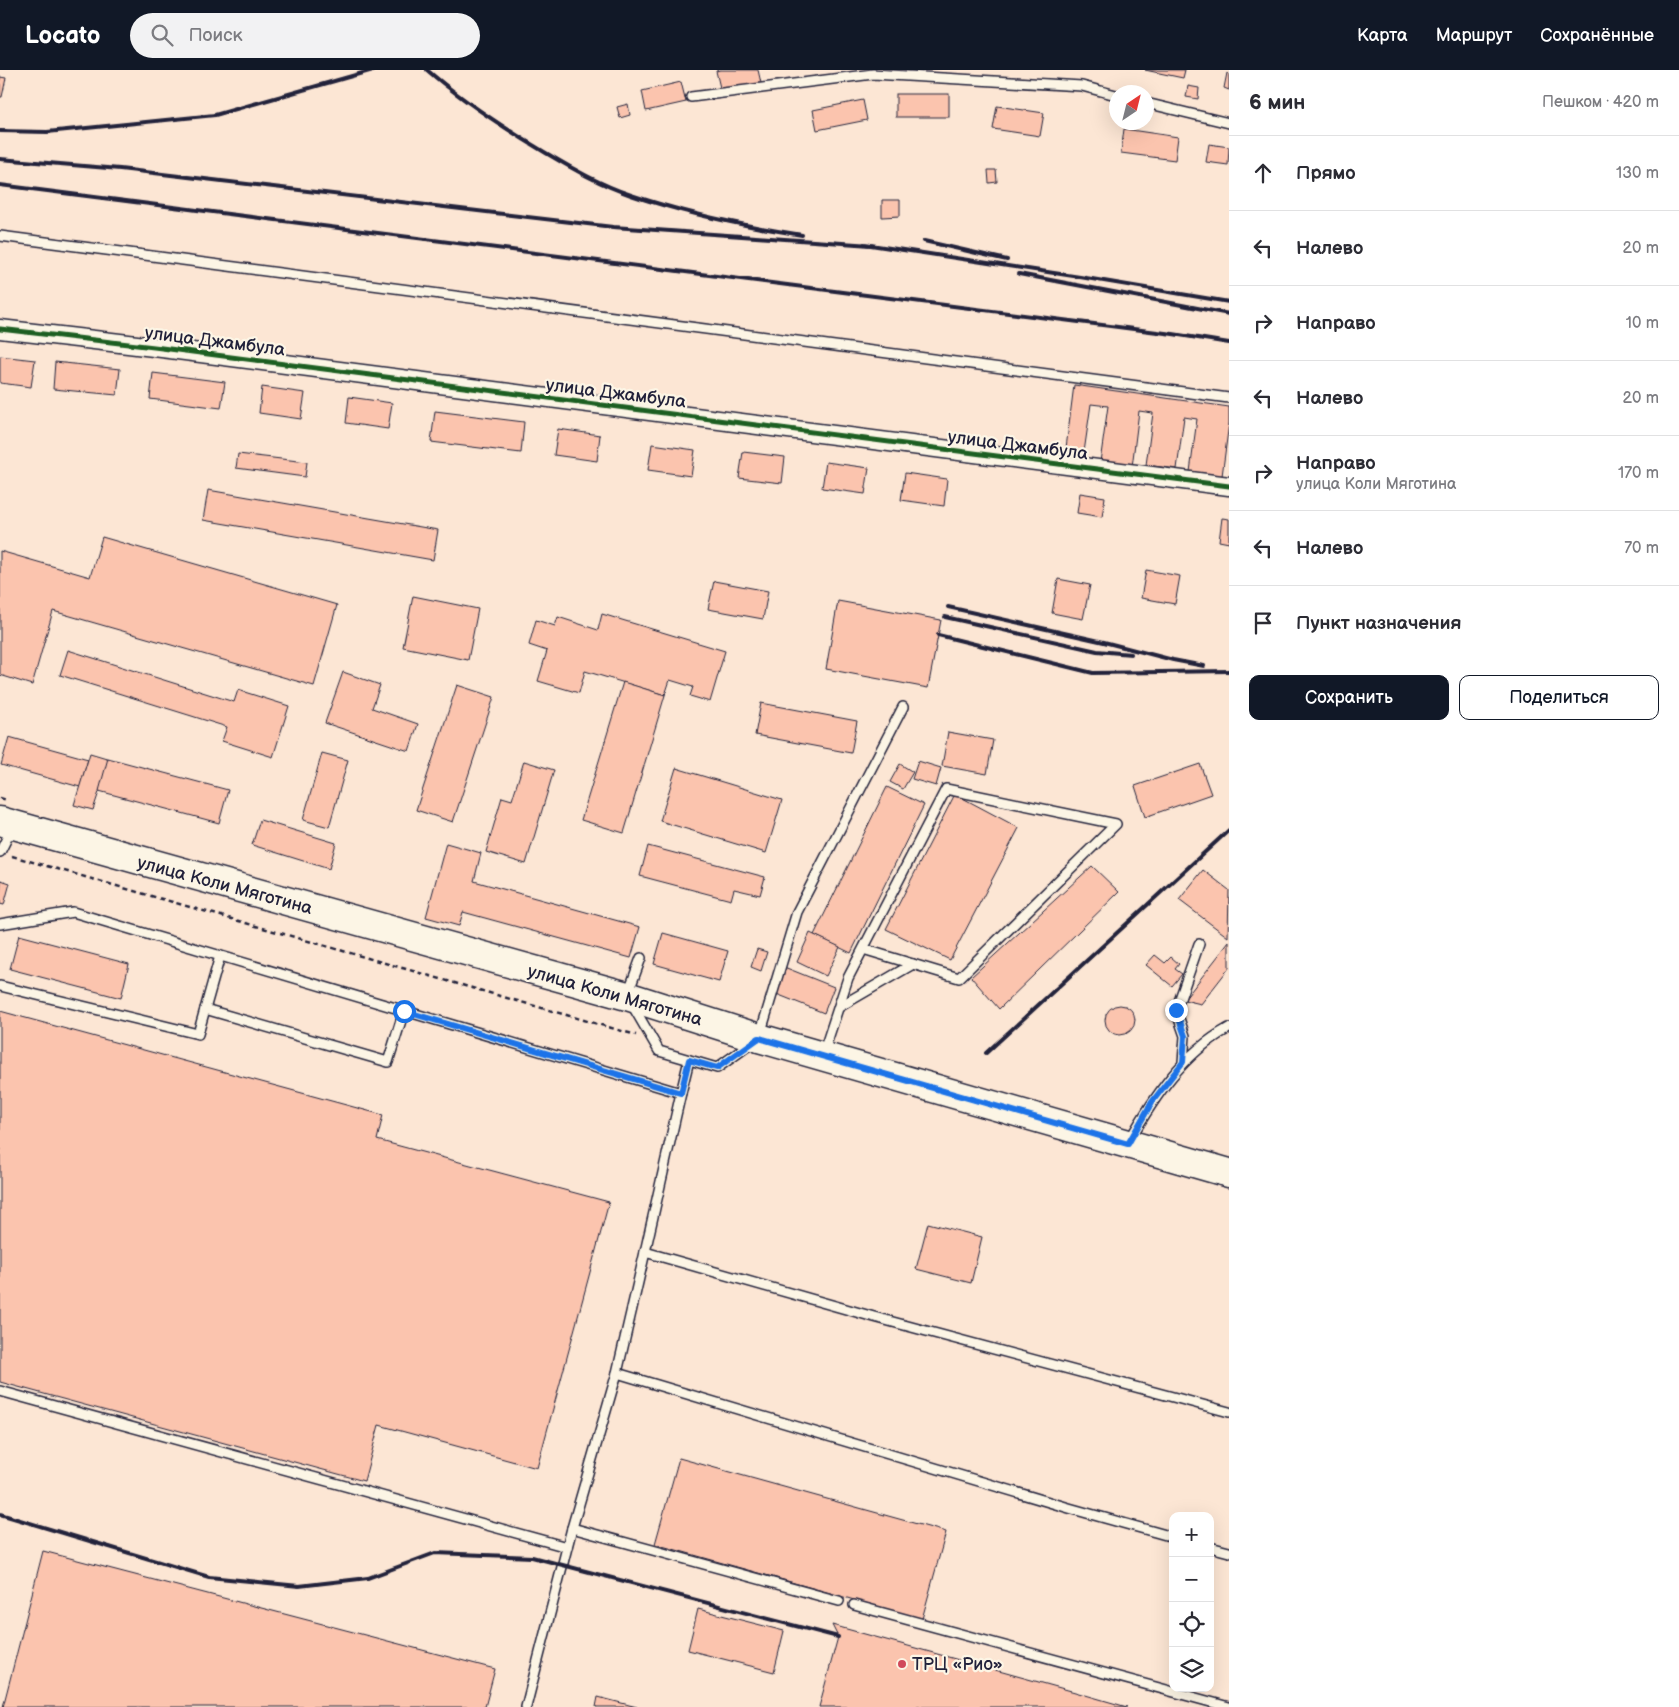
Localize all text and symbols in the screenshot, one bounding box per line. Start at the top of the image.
search box [130,13,480,58]
text: Locato [25,21,100,50]
icon: search [148,21,176,49]
text: Поиск [188,24,243,47]
text: Карта [1357,25,1408,46]
text: Маршрут [1436,25,1512,46]
text: Сохранённые [1540,25,1654,46]
north arrow [1109,85,1154,130]
text: 6 мин [1249,90,1305,115]
text: Пешком · 420 m [1542,93,1659,112]
icon: ahead [1249,159,1277,187]
text: Прямо [1296,162,1356,185]
text: 130 m [1616,164,1659,183]
icon: left [1249,234,1277,262]
text: Налево [1296,237,1363,260]
text: 20 m [1623,239,1659,258]
icon: right [1249,309,1277,337]
text: Направо [1296,312,1376,335]
text: 10 m [1626,314,1659,333]
street label: улица Джамбула [144,322,287,361]
street label: улица Джамбула [545,374,688,413]
icon: left [1249,384,1277,412]
text: Налево [1296,387,1363,410]
text: 20 m [1623,389,1659,408]
street label: улица Джамбула [947,426,1090,465]
text: Направо [1296,452,1376,475]
icon: right [1249,459,1277,487]
text: 170 m [1618,464,1659,483]
text: улица Коли Мяготина [1296,475,1456,494]
icon: left [1249,534,1277,562]
text: Налево [1296,537,1363,560]
text: 70 m [1624,539,1659,558]
icon: arrive [1249,609,1277,637]
text: Пункт назначения [1296,612,1461,635]
button: Сохранить [1249,675,1449,720]
button: Поделиться [1459,675,1659,720]
street label: улица Коли Мяготина [135,852,315,919]
street label: улица Коли Мяготина [525,961,705,1031]
route end [1165,999,1188,1022]
route start [393,1000,416,1023]
map controls [1169,1512,1214,1692]
button: + [1169,1512,1214,1557]
button: − [1169,1557,1214,1602]
button: locate [1169,1602,1214,1647]
button: layers [1169,1647,1214,1692]
place label: ТРЦ «Рио» [912,1654,1003,1675]
marker: ТРЦ «Рио» [896,1658,908,1670]

